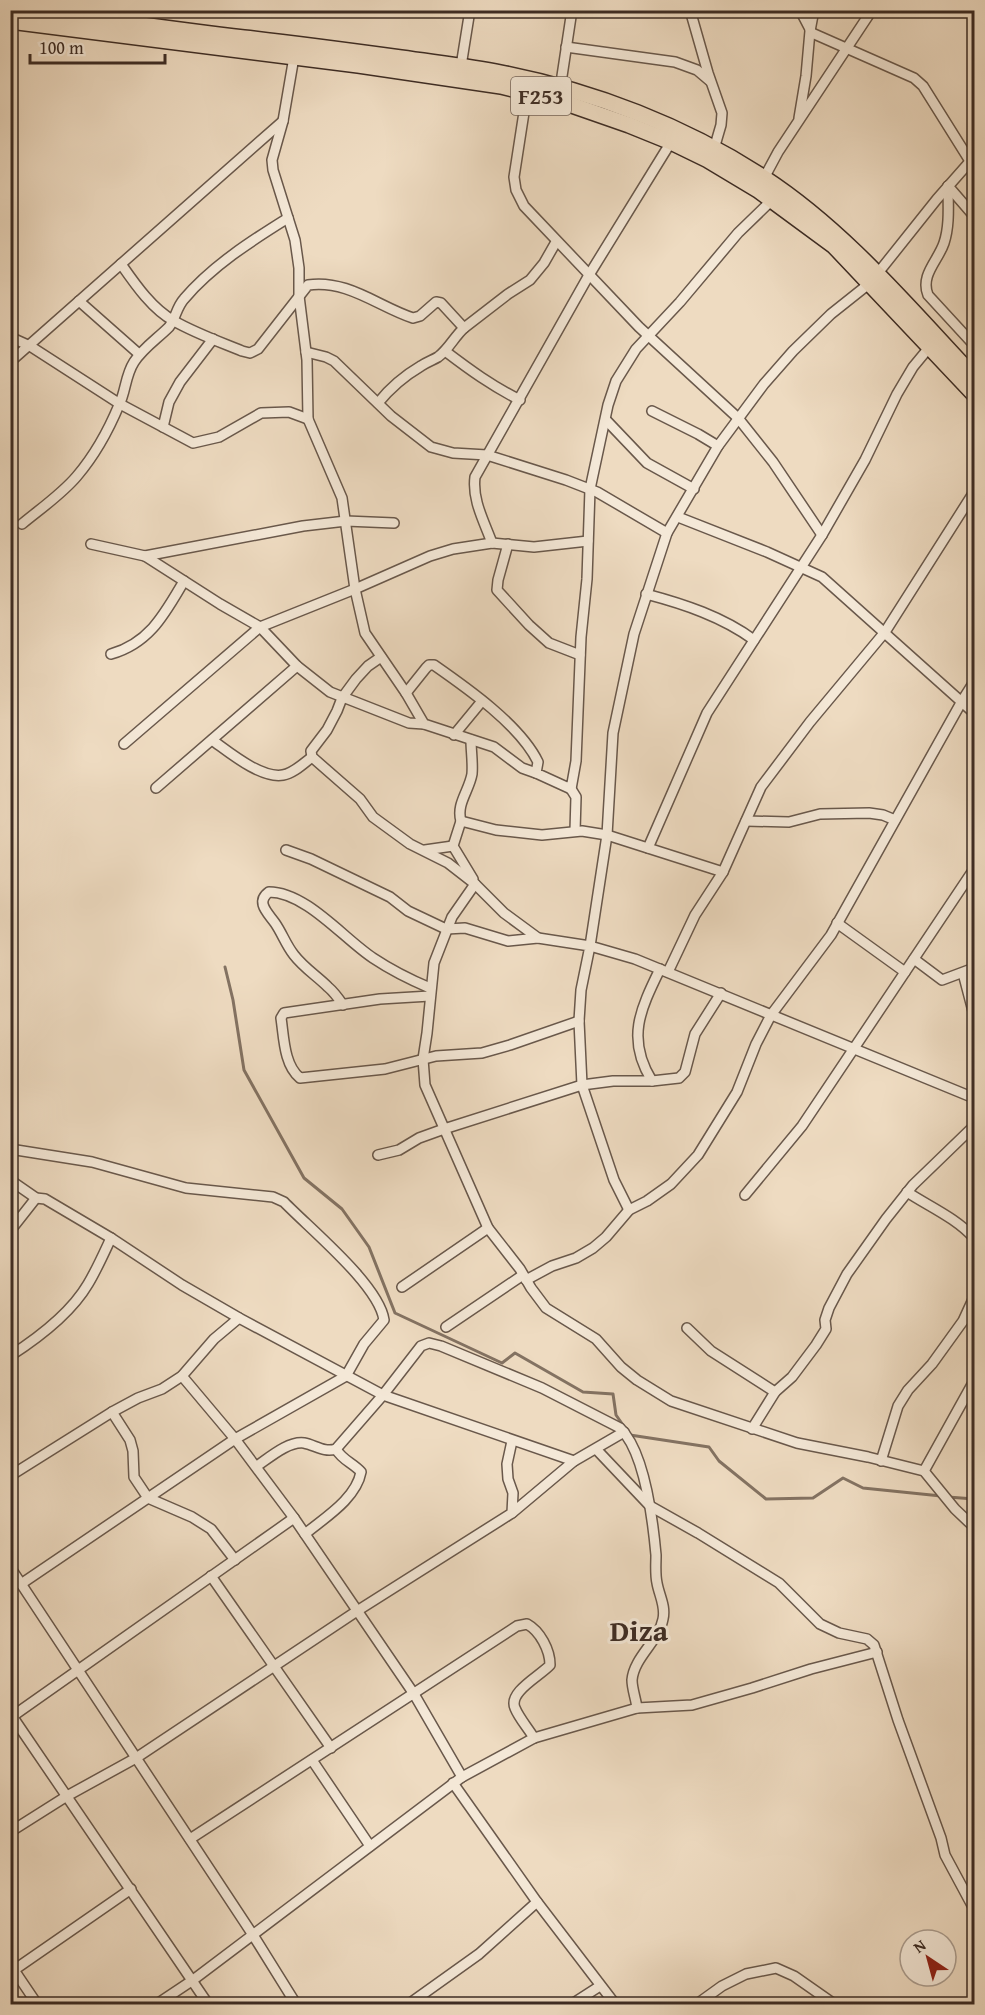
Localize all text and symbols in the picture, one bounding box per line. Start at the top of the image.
scale bar [30,27,165,65]
text: 100 m [39,34,84,61]
road number: F253 [511,77,571,115]
district label: Diza [610,1608,669,1652]
north arrow [898,1928,958,1988]
text: N [908,1933,931,1959]

